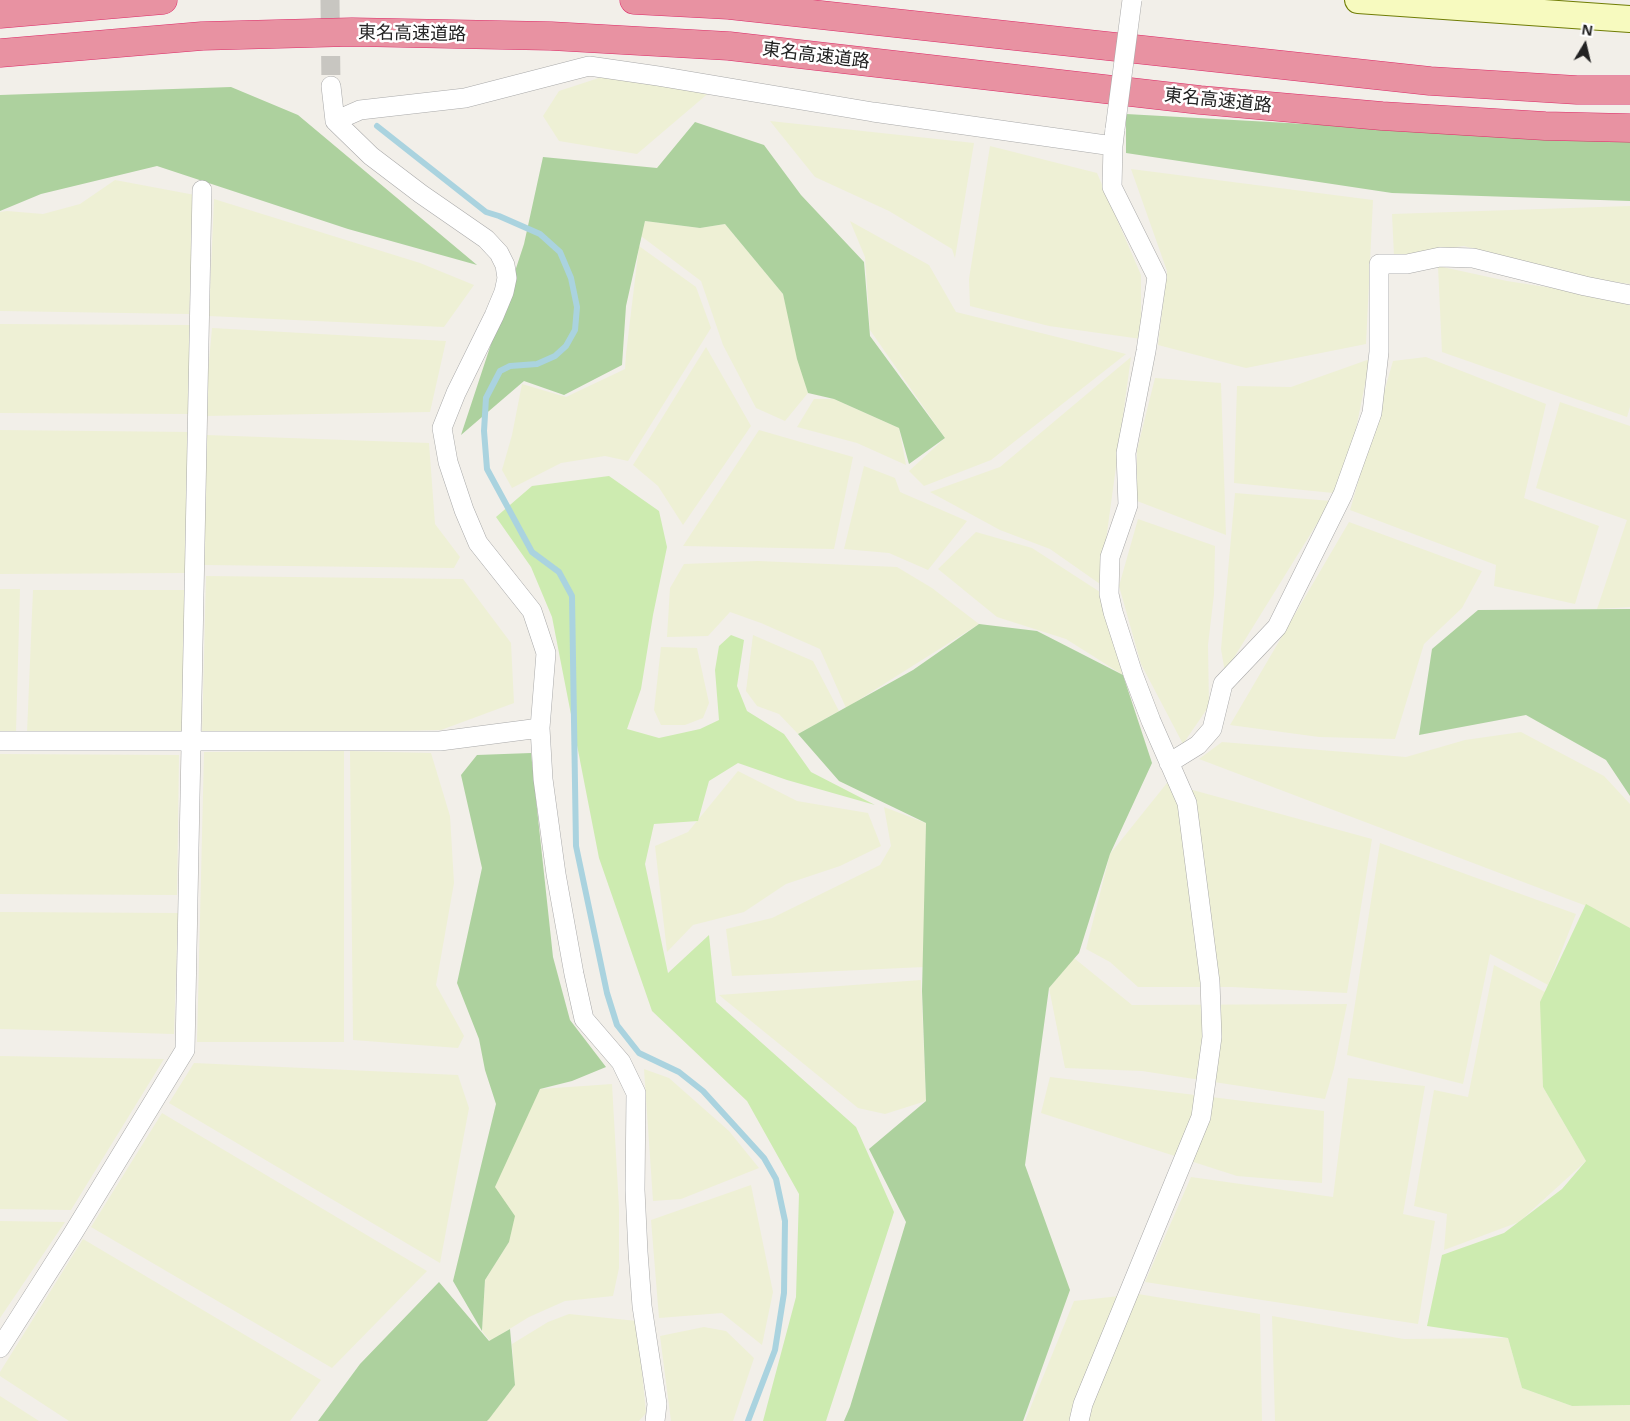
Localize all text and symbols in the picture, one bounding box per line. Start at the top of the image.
text: N [1580,19,1595,40]
north arrow [1560,20,1610,70]
street label: 東名高速道路 [358,22,466,46]
street label: 東名高速道路 [761,39,871,73]
street label: 東名高速道路 [1163,85,1273,117]

